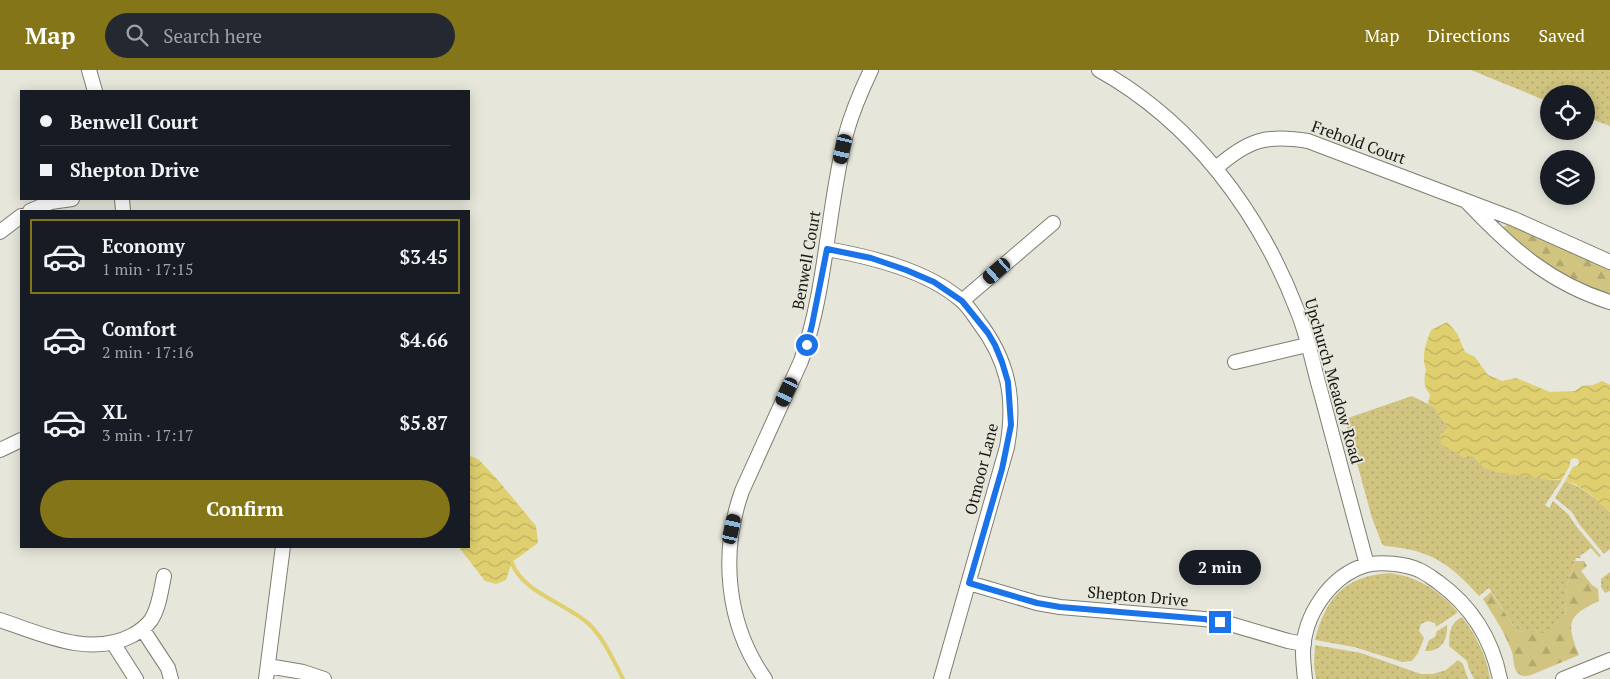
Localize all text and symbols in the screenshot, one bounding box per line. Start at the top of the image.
search box [105,13,455,58]
text: Map [25,19,75,51]
icon: search [123,21,151,49]
text: Search here [163,23,262,48]
text: Map [1364,23,1399,47]
text: Directions [1427,23,1510,47]
text: Saved [1538,23,1585,47]
map controls [1540,85,1595,205]
button: locate [1540,85,1595,140]
text: Benwell Court [70,109,198,134]
street label: Frehold Court [1309,115,1409,169]
car [832,133,853,165]
button: layers [1540,150,1595,205]
text: Shepton Drive [70,157,199,182]
street label: Benwell Court [786,209,826,311]
text: Economy [102,233,185,258]
icon: car [42,234,87,279]
text: $3.45 [399,244,448,269]
car [980,255,1013,287]
text: 1 min · 17:15 [102,258,194,280]
street label: Upchurch Meadow Road [1300,296,1368,467]
text: Comfort [102,316,177,341]
icon: car [42,317,87,362]
text: $4.66 [399,327,448,352]
route start [796,334,818,356]
text: 2 min · 17:16 [102,341,194,363]
car [773,375,800,409]
text: XL [102,399,127,424]
icon: car [42,400,87,445]
text: $5.87 [399,410,448,435]
street label: Otmoor Lane [959,421,1003,517]
text: 3 min · 17:17 [102,424,194,446]
button: Confirm [40,480,450,538]
car [721,513,742,545]
callout: 2 min [1179,550,1261,584]
text: 2 min [1198,556,1242,578]
street label: Shepton Drive [1087,581,1189,611]
route end [1209,611,1231,633]

